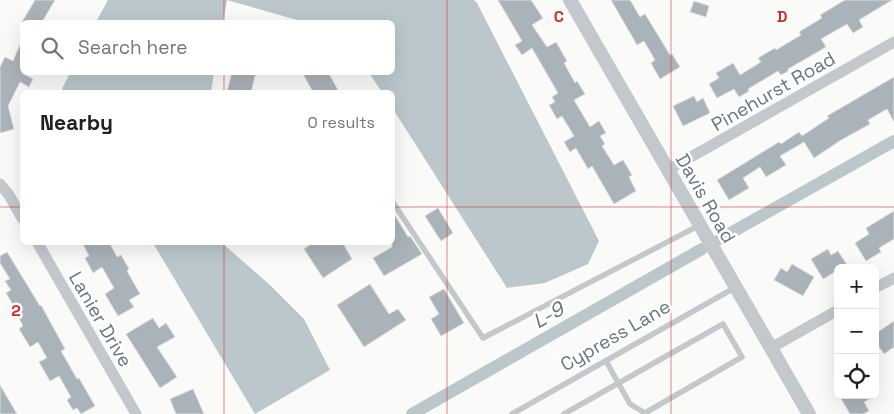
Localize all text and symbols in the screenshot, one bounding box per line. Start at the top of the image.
text: C [554,6,564,27]
text: D [777,6,787,27]
search box [20,20,395,75]
icon: search [38,34,66,62]
text: Search here [78,35,188,60]
street label: Pinehurst Road [707,46,840,137]
text: Nearby [40,109,113,136]
text: 0 results [307,112,375,133]
street label: Davis Road [670,149,741,248]
map controls [834,264,879,399]
button: + [834,264,879,309]
street label: Lanier Drive [63,267,138,372]
street label: Cypress Lane [556,294,675,377]
water label: L-9 [528,295,570,334]
text: 2 [11,300,21,321]
button: − [834,309,879,354]
button: locate [834,354,879,399]

